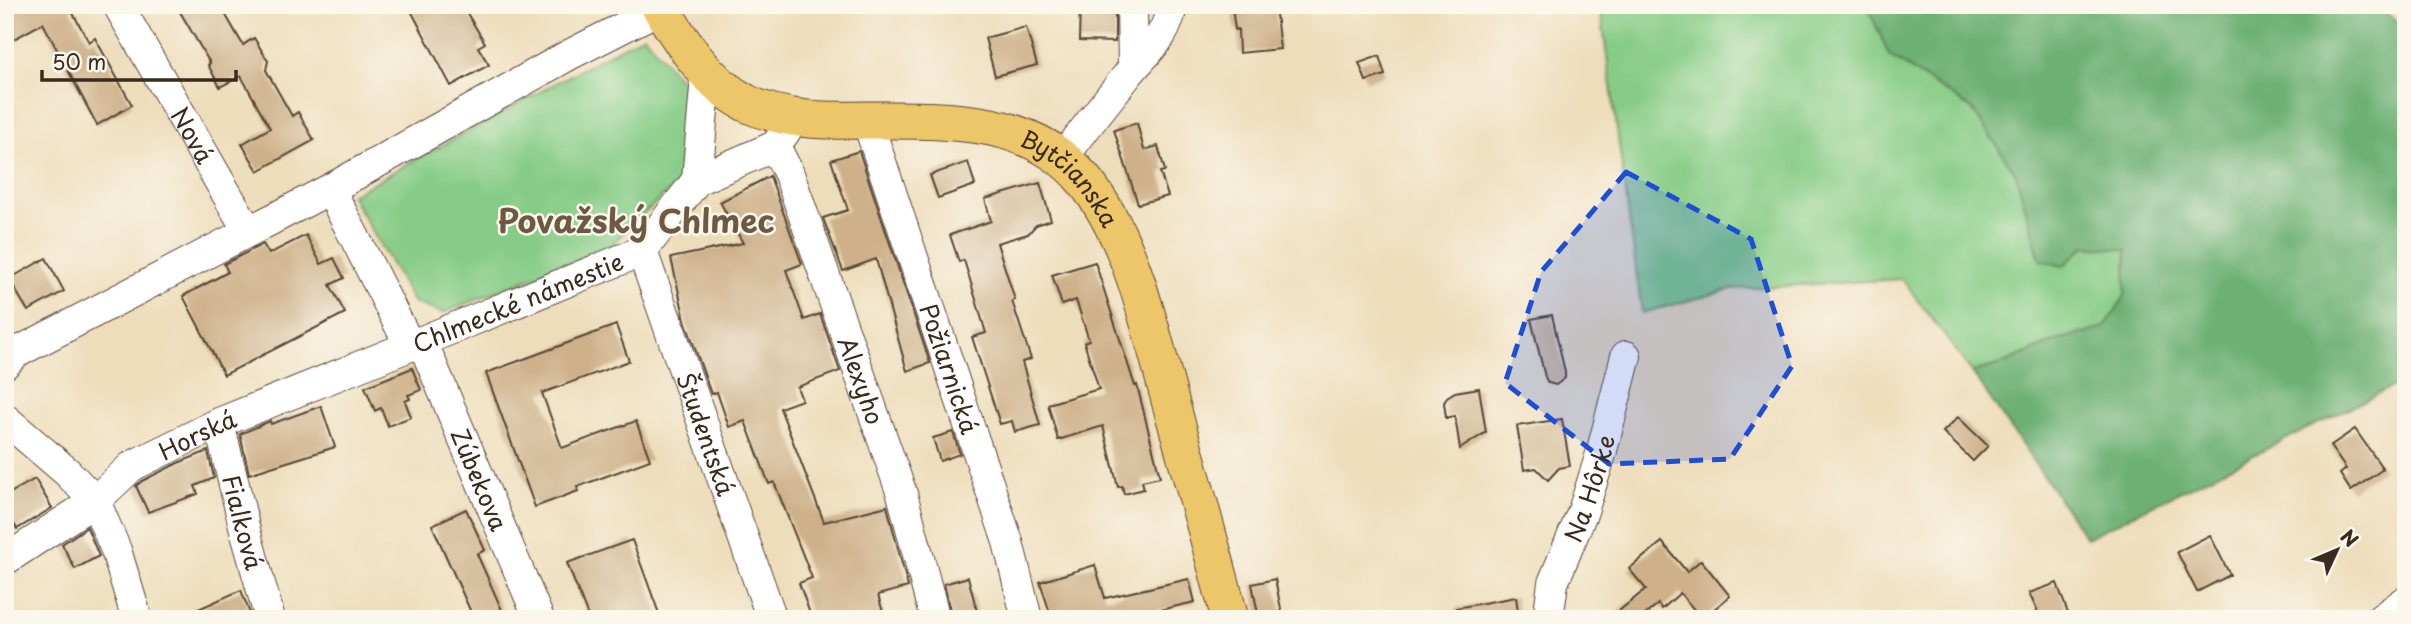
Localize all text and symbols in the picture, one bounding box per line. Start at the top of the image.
scale bar [42,38,236,82]
text: 50 m [52,45,106,77]
street label: Nová [162,100,223,170]
street label: Bytčianska [1015,120,1129,233]
district label: Považský Chlmec [497,196,775,244]
street label: Chlmecké námestie [407,243,629,361]
street label: Požiarnická [912,299,989,438]
street label: Alexyho [830,331,894,429]
street label: Študentská [668,368,745,500]
street label: Horská [152,400,241,468]
street label: Zúbekova [443,422,518,537]
street label: Na Hôrke [1554,431,1623,547]
street label: Fialková [214,471,273,574]
north arrow [2302,516,2372,586]
text: N [2335,522,2365,553]

